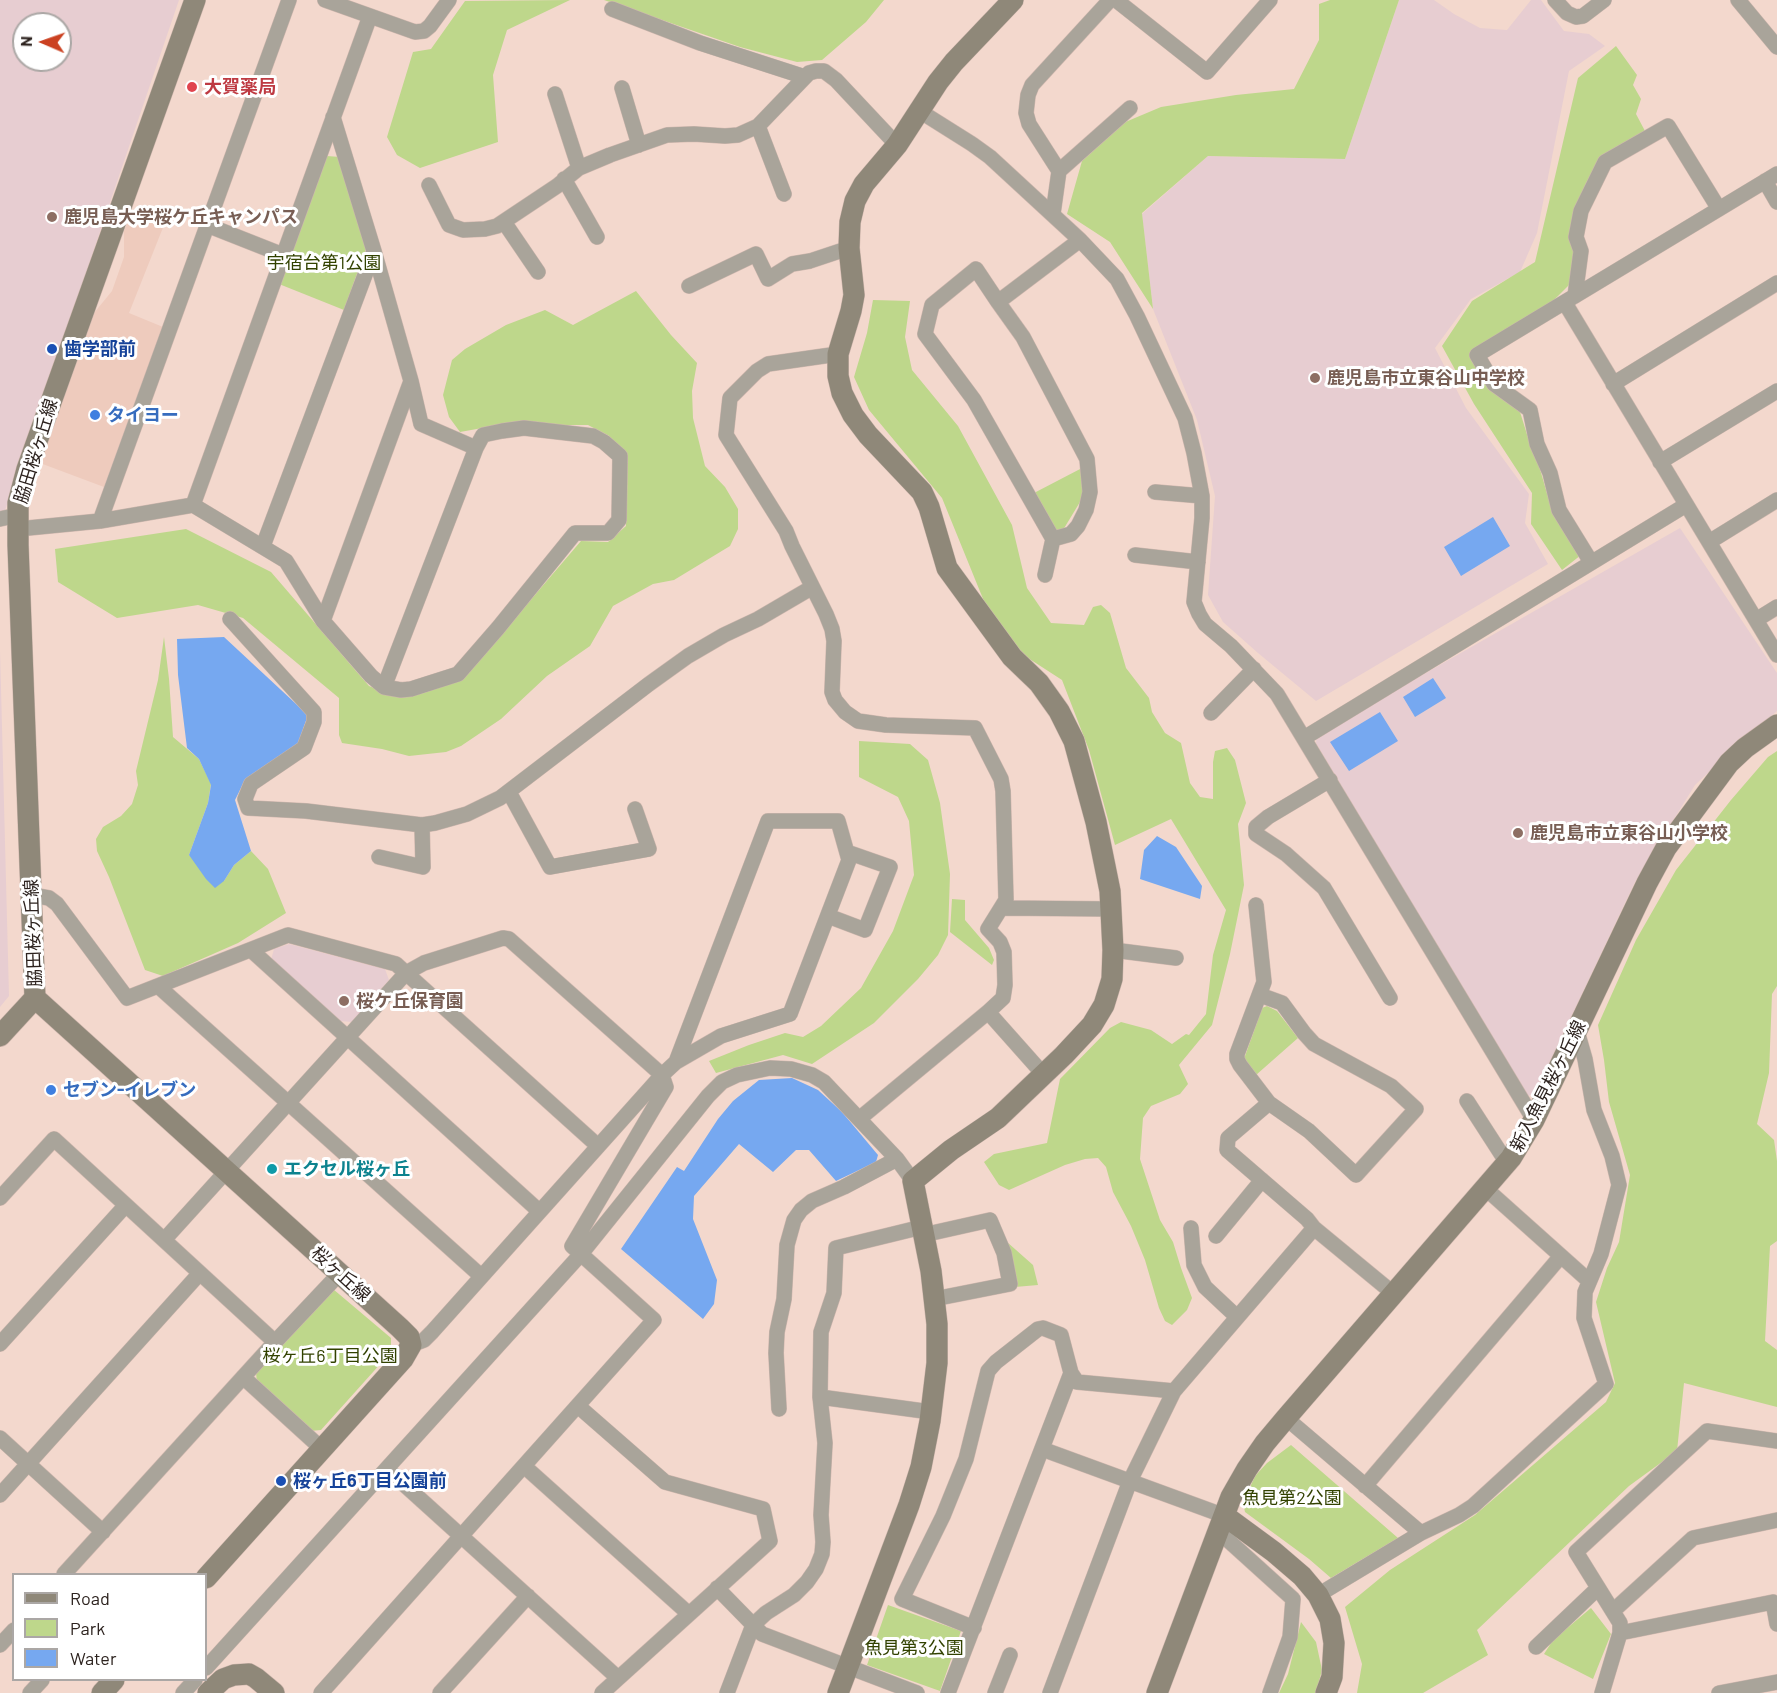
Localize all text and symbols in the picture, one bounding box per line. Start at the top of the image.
north arrow [12,12,72,72]
text: N [16,36,35,47]
place label: 大賀薬局 [204,76,276,98]
marker: 大賀薬局 [185,80,199,94]
place label: 鹿児島大学桜ケ丘キャンパス [64,206,298,228]
marker: 鹿児島大学桜ケ丘キャンパス [45,210,59,224]
park label: 宇宿台第1公園 [267,252,381,274]
place label: 歯学部前 [64,338,136,360]
marker: 歯学部前 [45,342,59,356]
place label: 鹿児島市立東谷山中学校 [1327,367,1525,389]
marker: 鹿児島市立東谷山中学校 [1308,371,1322,385]
street label: 脇田桜ヶ丘線 [10,396,62,506]
place label: タイヨー [107,404,179,426]
marker: タイヨー [88,408,102,422]
place label: 鹿児島市立東谷山小学校 [1530,822,1728,844]
marker: 鹿児島市立東谷山小学校 [1511,826,1525,840]
street label: 脇田桜ヶ丘線 [20,879,46,987]
place label: 桜ケ丘保育園 [356,990,464,1012]
marker: 桜ケ丘保育園 [337,994,351,1008]
street label: 新入魚見桜ヶ丘線 [1506,1017,1590,1155]
place label: セブン-イレブン [63,1079,196,1101]
marker: セブン-イレブン [44,1083,58,1097]
place label: エクセル桜ヶ丘 [284,1158,410,1180]
marker: エクセル桜ヶ丘 [265,1162,279,1176]
street label: 桜ヶ丘線 [307,1242,375,1306]
park label: 桜ヶ丘6丁目公園 [262,1345,398,1367]
place label: 桜ヶ丘6丁目公園前 [293,1470,447,1492]
marker: 桜ヶ丘6丁目公園前 [274,1474,288,1488]
park label: 魚見第2公園 [1242,1487,1342,1509]
legend [12,1573,207,1681]
text: Road [70,1587,110,1609]
text: Park [70,1617,105,1639]
park label: 魚見第3公園 [864,1637,964,1659]
text: Water [70,1647,117,1669]

